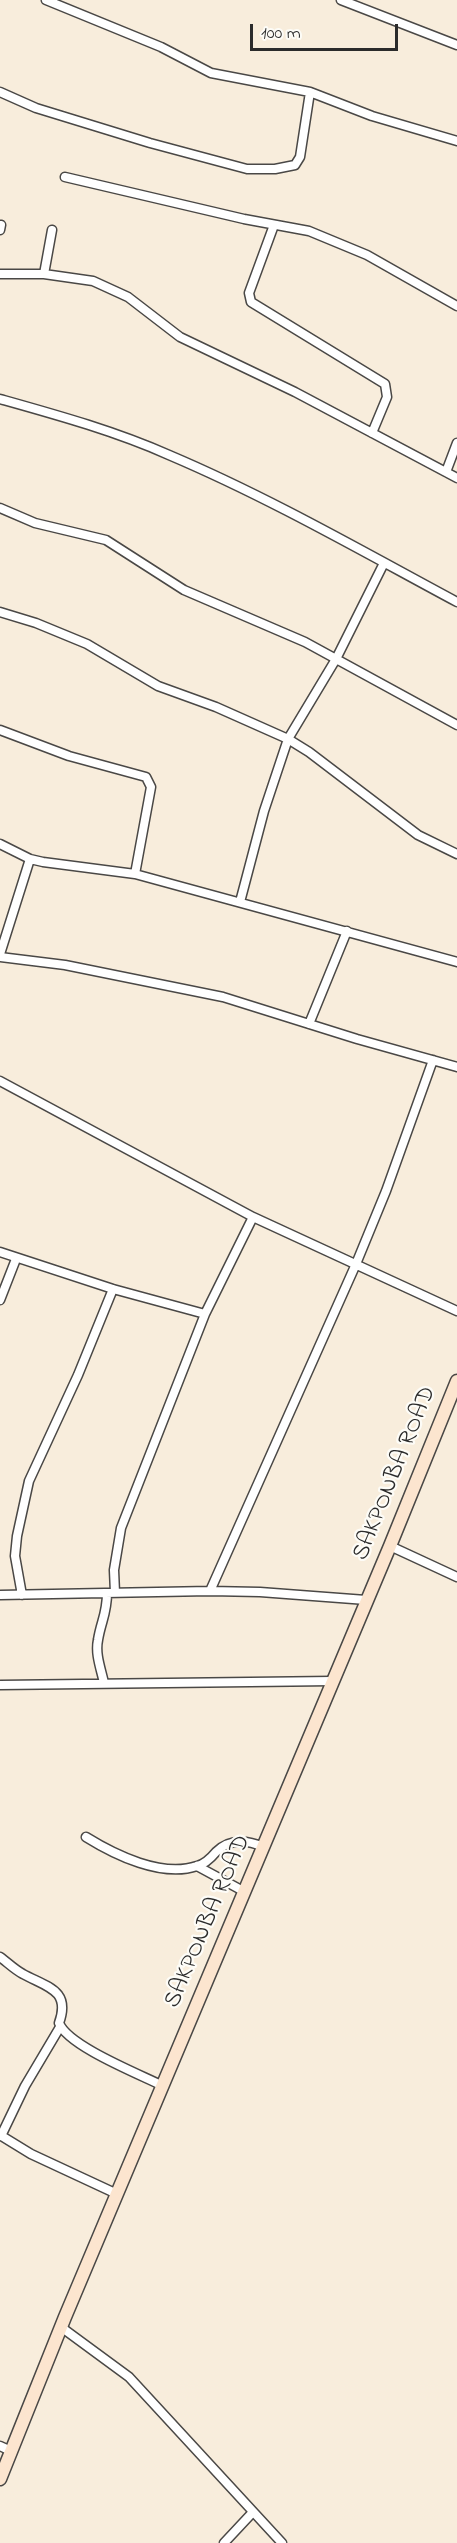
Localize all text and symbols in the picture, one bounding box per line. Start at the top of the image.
scale bar [253,12,402,50]
text: 100 m [261,21,301,47]
street label: SAKPONBA ROAD [348,1383,444,1565]
street label: SAKPONBA ROAD [160,1831,258,2013]

